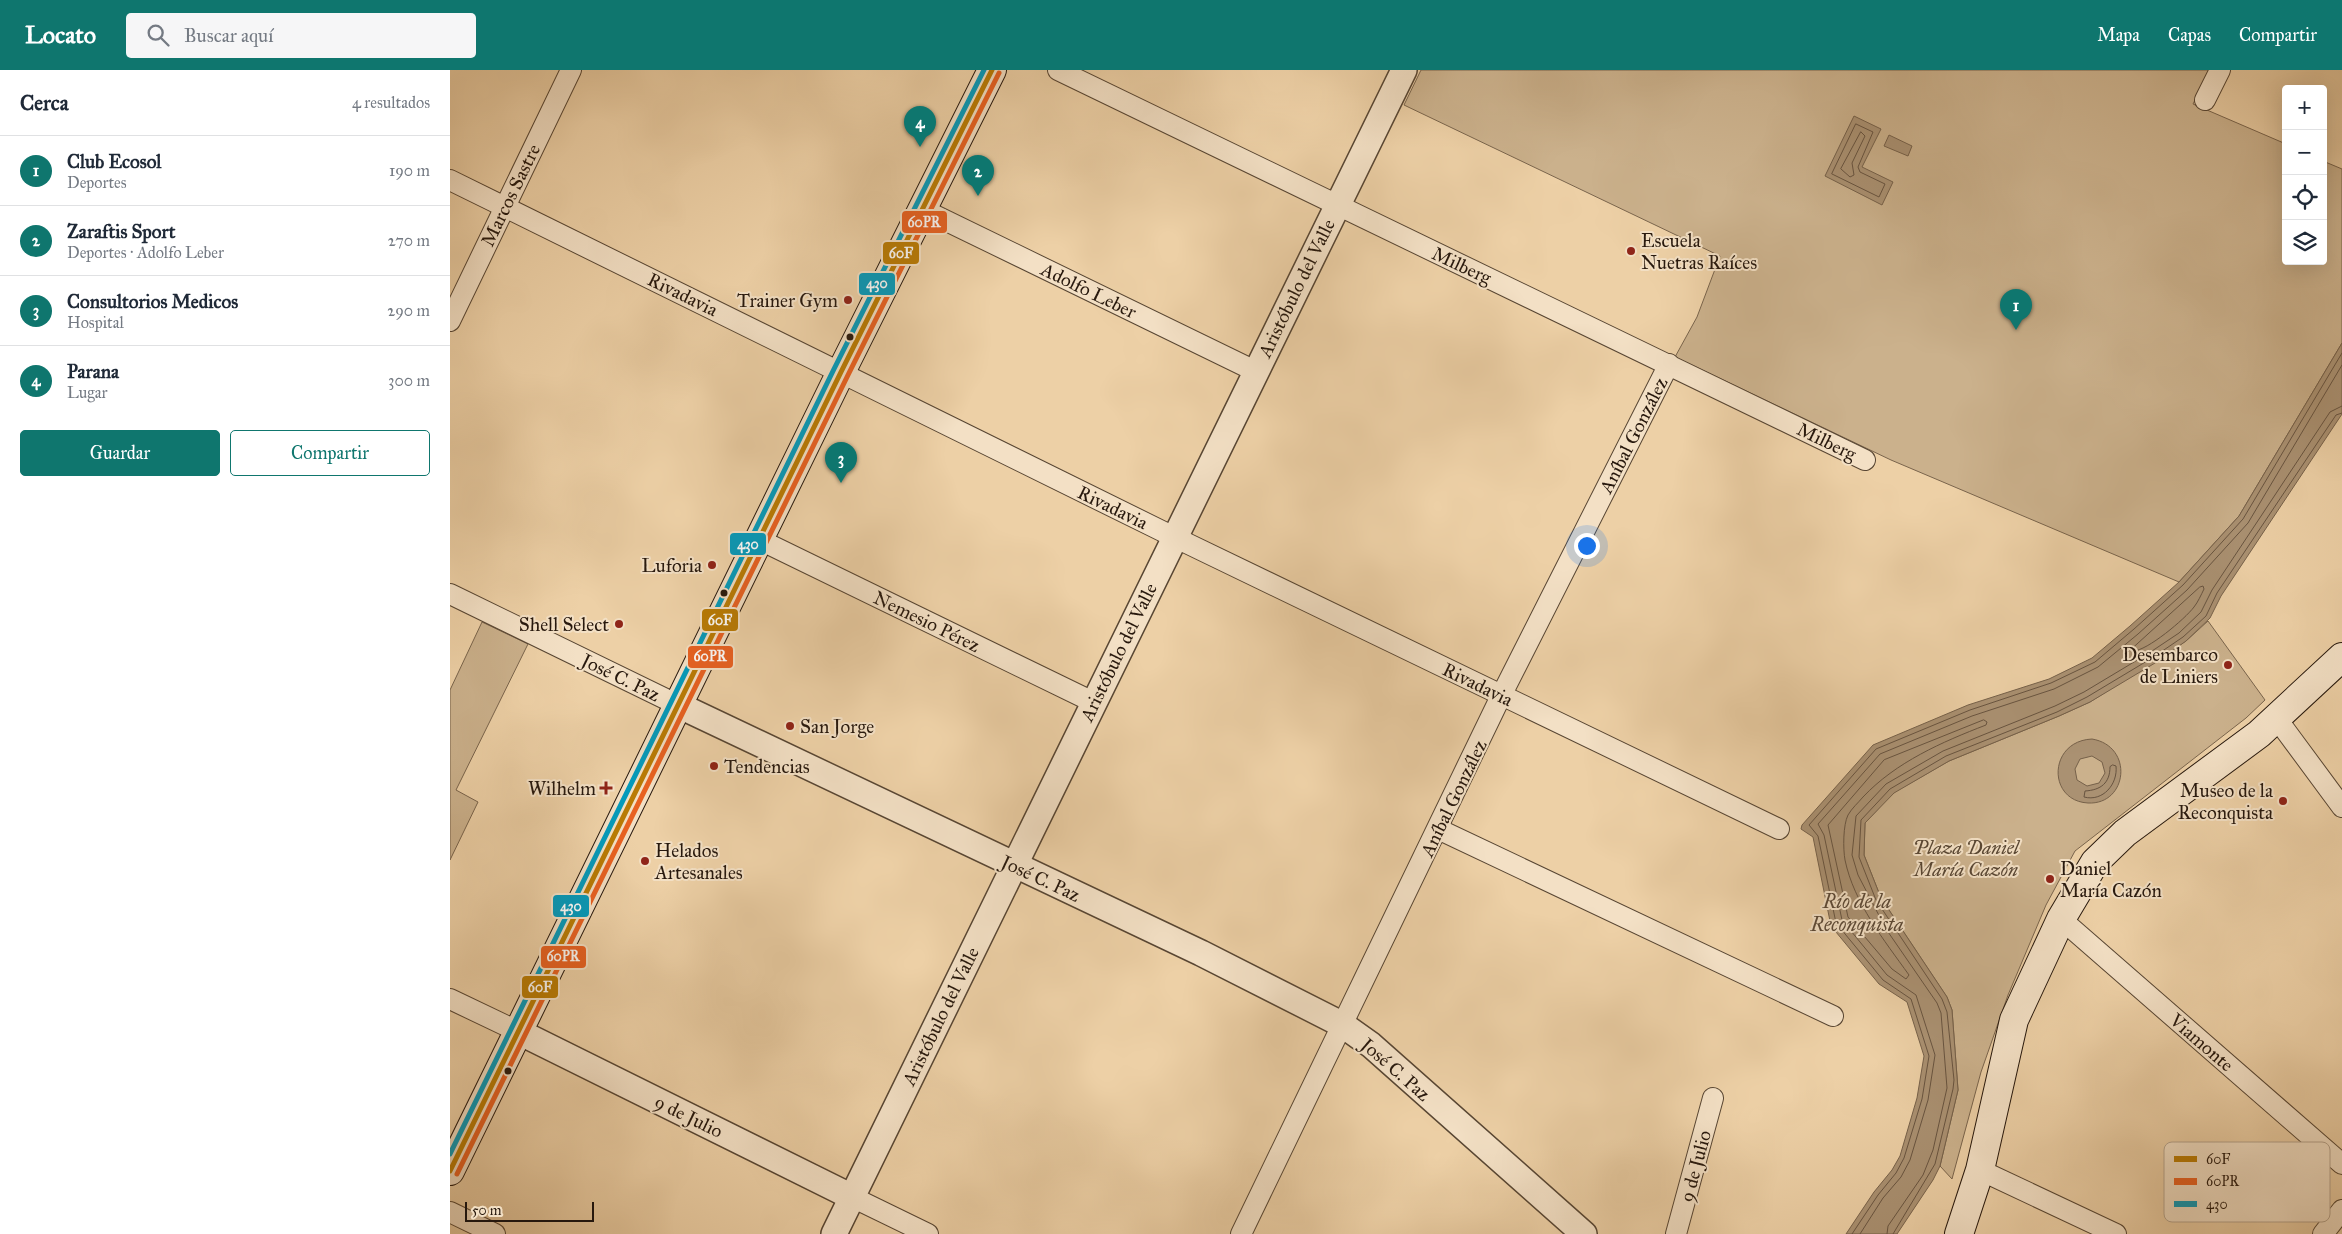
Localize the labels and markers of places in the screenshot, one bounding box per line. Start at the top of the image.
pin: 4 [904,106,936,147]
pin: 2 [962,155,994,196]
place label: Escuela Nuetras Raíces [1641,229,1757,274]
marker: Escuela Nuetras Raíces [1625,245,1637,257]
place label: Trainer Gym [737,289,838,312]
pin: 1 [2000,289,2032,330]
marker: Trainer Gym [842,294,854,306]
unlabelled marker [845,332,855,342]
pin: 3 [825,442,857,483]
place label: Luforia [642,554,703,577]
marker: Luforia [706,559,718,571]
unlabelled marker [719,588,729,598]
place label: Shell Select [519,613,609,636]
marker: Shell Select [613,618,625,630]
place label: Desembarco de Liniers [2122,643,2218,688]
marker: Desembarco de Liniers [2222,659,2234,671]
place label: San Jorge [800,715,874,739]
marker: San Jorge [784,720,796,732]
place label: Tendencias [724,755,810,778]
marker: Tendencias [708,760,720,772]
place label: Wilhelm [528,777,596,800]
place label: Museo de la Reconquista [2178,779,2274,825]
marker: Wilhelm [600,782,612,794]
marker: Museo de la Reconquista [2277,795,2289,807]
place label: Helados Artesanales [654,839,743,884]
marker: Helados Artesanales [639,855,651,867]
place label: Daniel María Cazón [2060,857,2162,902]
marker: Daniel María Cazón [2044,873,2056,885]
unlabelled marker [503,1066,513,1076]

